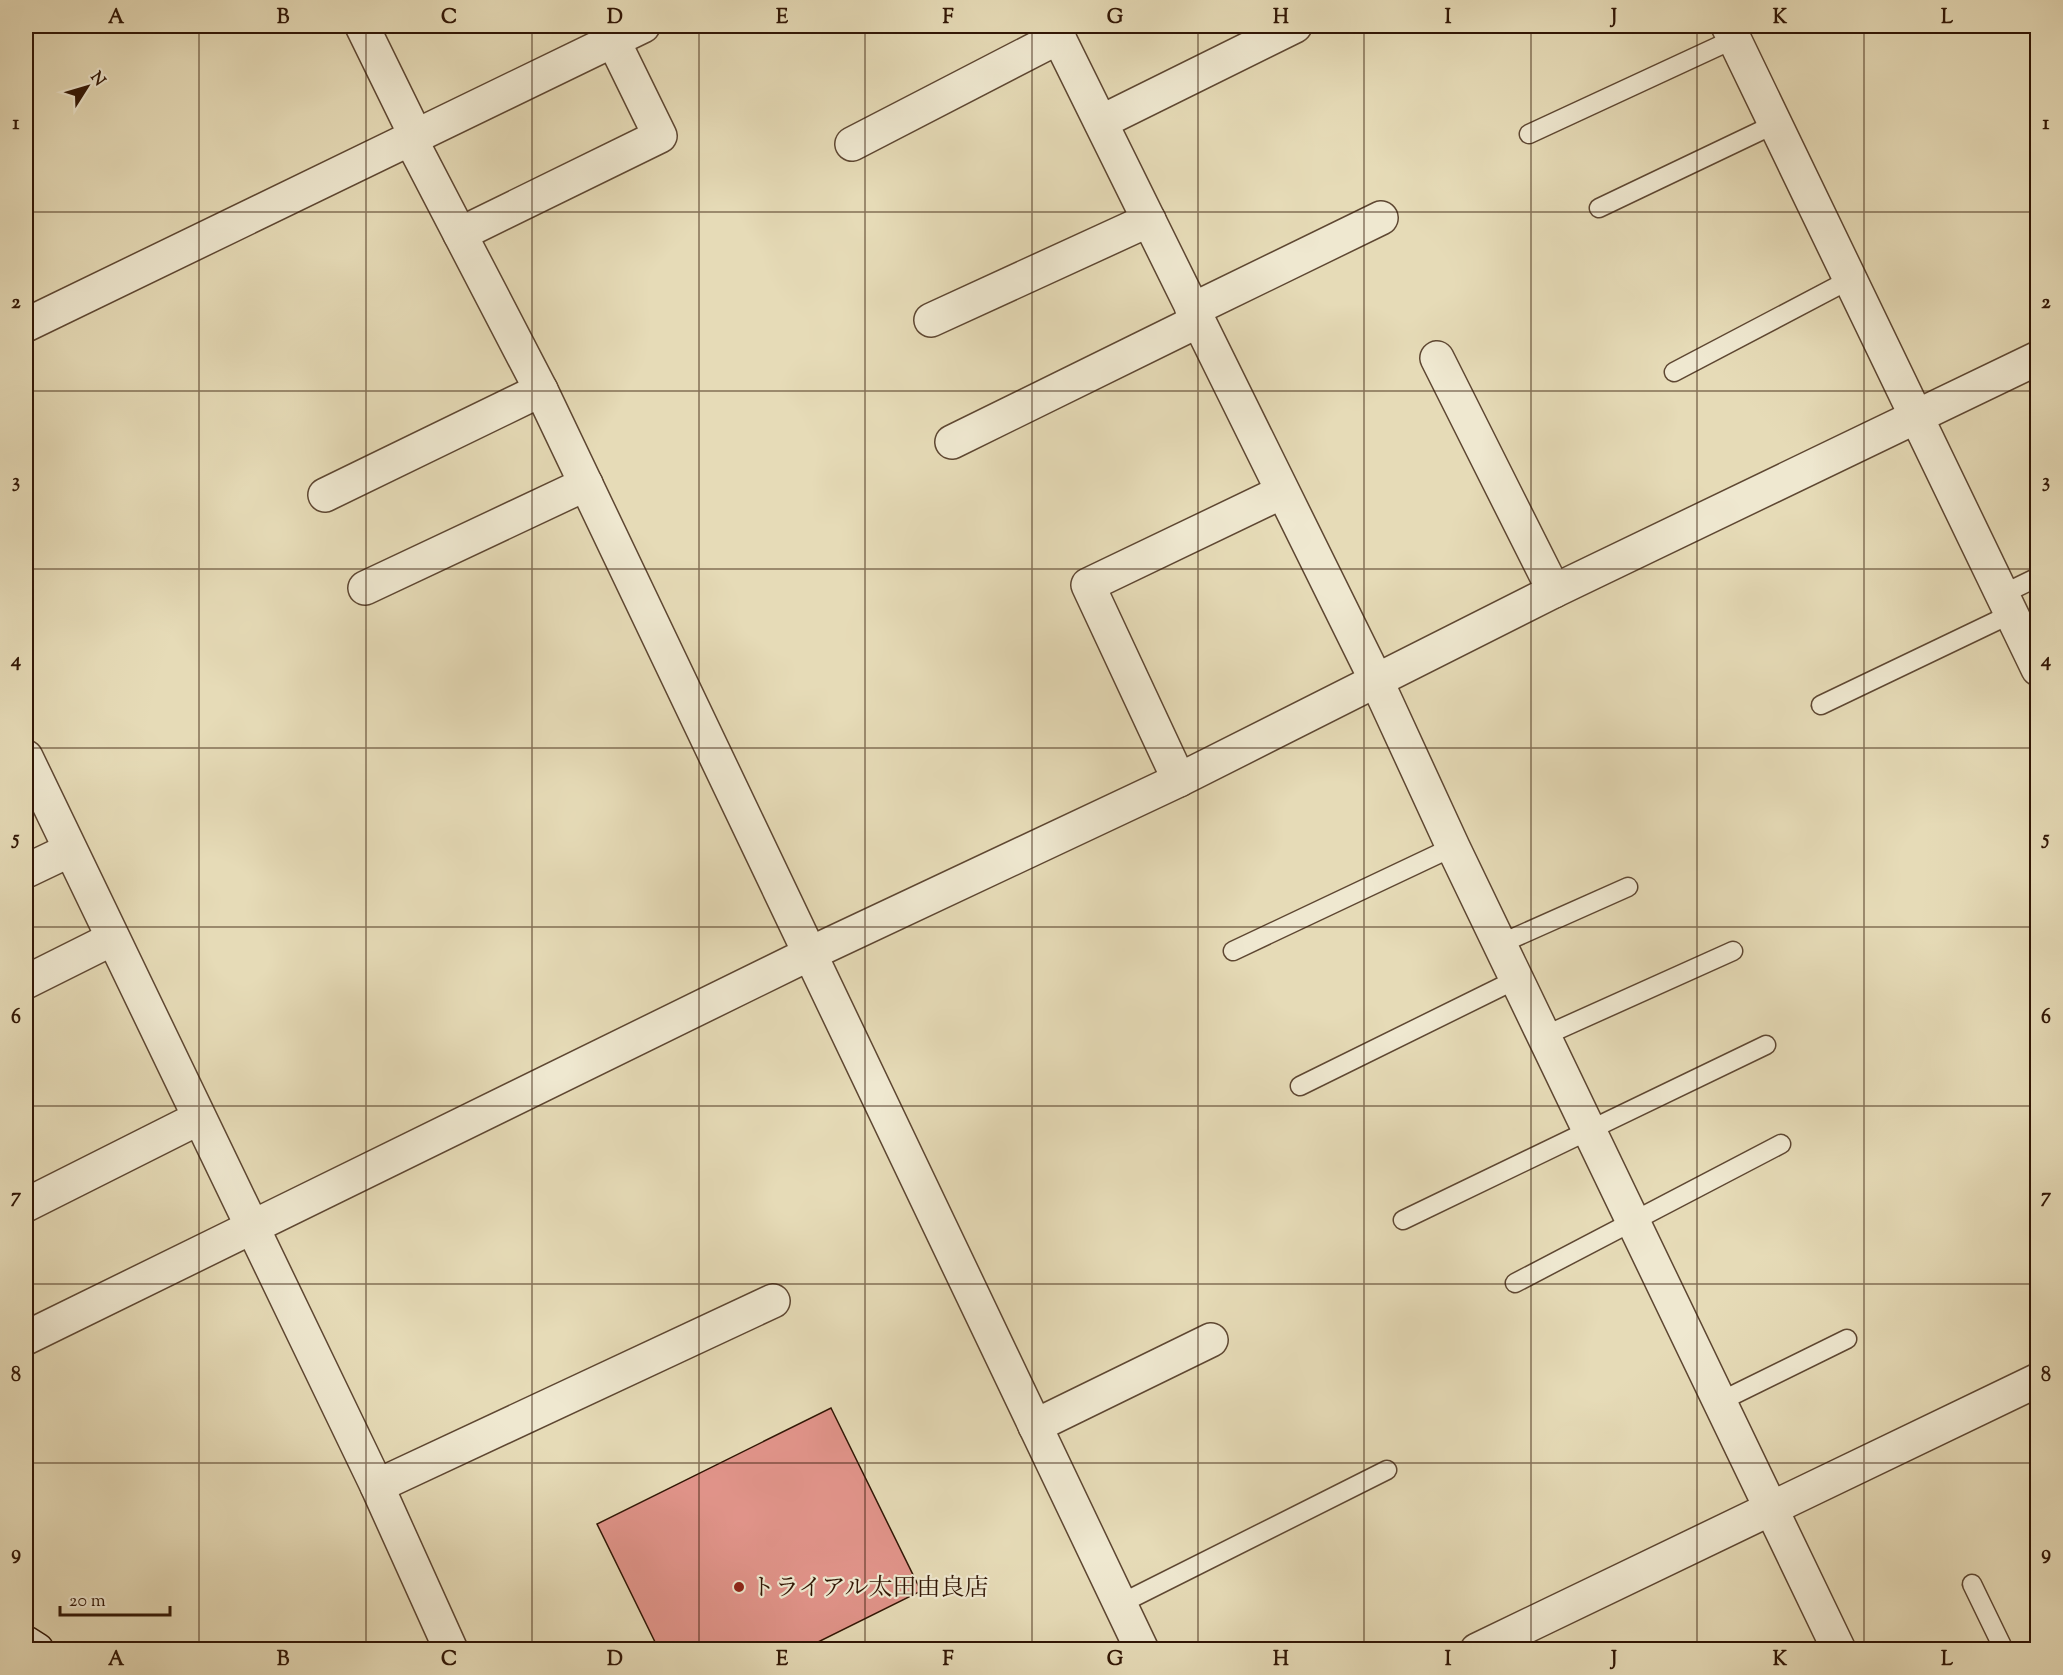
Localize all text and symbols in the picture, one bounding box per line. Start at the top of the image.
text: A [108,4,125,33]
text: B [277,4,290,33]
text: C [441,4,457,33]
text: D [607,4,623,33]
text: E [776,4,789,33]
text: F [942,4,954,33]
text: G [1107,4,1124,33]
text: H [1273,4,1289,33]
text: I [1445,4,1452,33]
text: J [1609,4,1617,33]
text: K [1773,4,1788,33]
text: L [1941,4,1954,33]
north arrow [57,57,117,117]
text: N [84,67,110,92]
text: 1 [13,110,20,139]
text: 1 [2043,110,2050,139]
text: 2 [11,289,21,318]
text: 2 [2041,289,2051,318]
text: 3 [12,468,20,497]
text: 3 [2042,468,2050,497]
text: 4 [10,647,21,676]
text: 4 [2040,647,2051,676]
text: 5 [11,825,20,854]
text: 5 [2041,825,2050,854]
text: 6 [11,1004,21,1033]
text: 6 [2041,1004,2051,1033]
text: 7 [11,1183,22,1212]
text: 7 [2041,1183,2052,1212]
text: 8 [11,1362,21,1391]
text: 8 [2041,1362,2051,1391]
text: 9 [11,1540,21,1569]
text: 9 [2041,1540,2051,1569]
place label: トライアル太田由良店 [751,1572,989,1606]
scale bar [60,1579,170,1617]
marker: トライアル太田由良店 [732,1580,746,1594]
text: 20 m [69,1589,106,1615]
text: A [108,1646,125,1675]
text: B [277,1646,290,1675]
text: C [441,1646,457,1675]
text: D [607,1646,623,1675]
text: E [776,1646,789,1675]
text: F [942,1646,954,1675]
text: G [1107,1646,1124,1675]
text: H [1273,1646,1289,1675]
text: I [1445,1646,1452,1675]
text: J [1609,1646,1617,1675]
text: K [1773,1646,1788,1675]
text: L [1941,1646,1954,1675]

